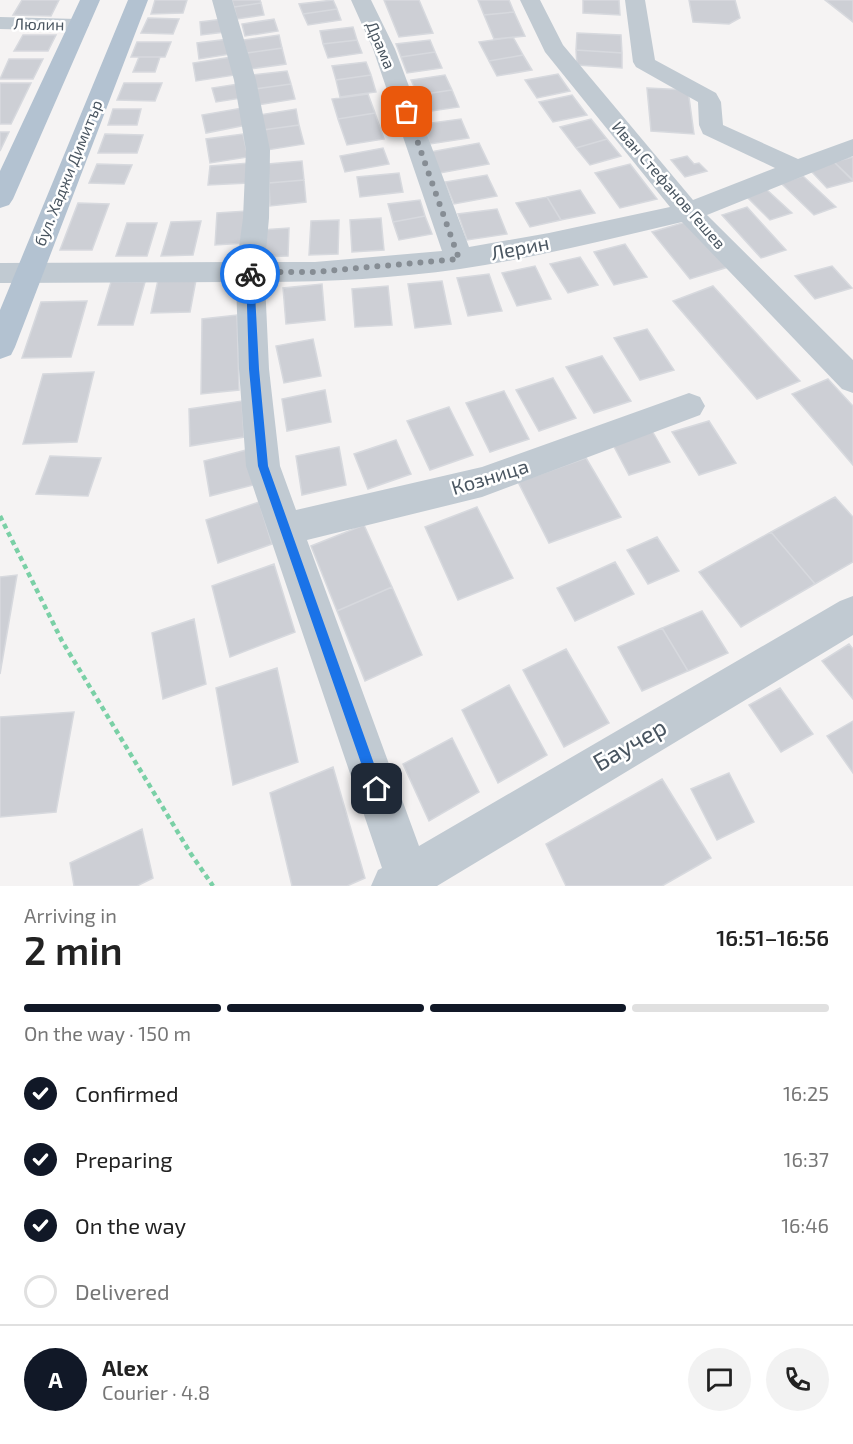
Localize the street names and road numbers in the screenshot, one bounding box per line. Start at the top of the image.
street label: Люлин [13,14,65,33]
street label: Драма [363,18,400,72]
street label: бул. Хаджи Димитър [30,97,106,249]
street label: Иван Стефанов Гешев [609,117,730,252]
street label: Лерин [489,230,551,264]
street label: Козница [448,453,531,499]
street label: Баучер [587,711,672,777]

